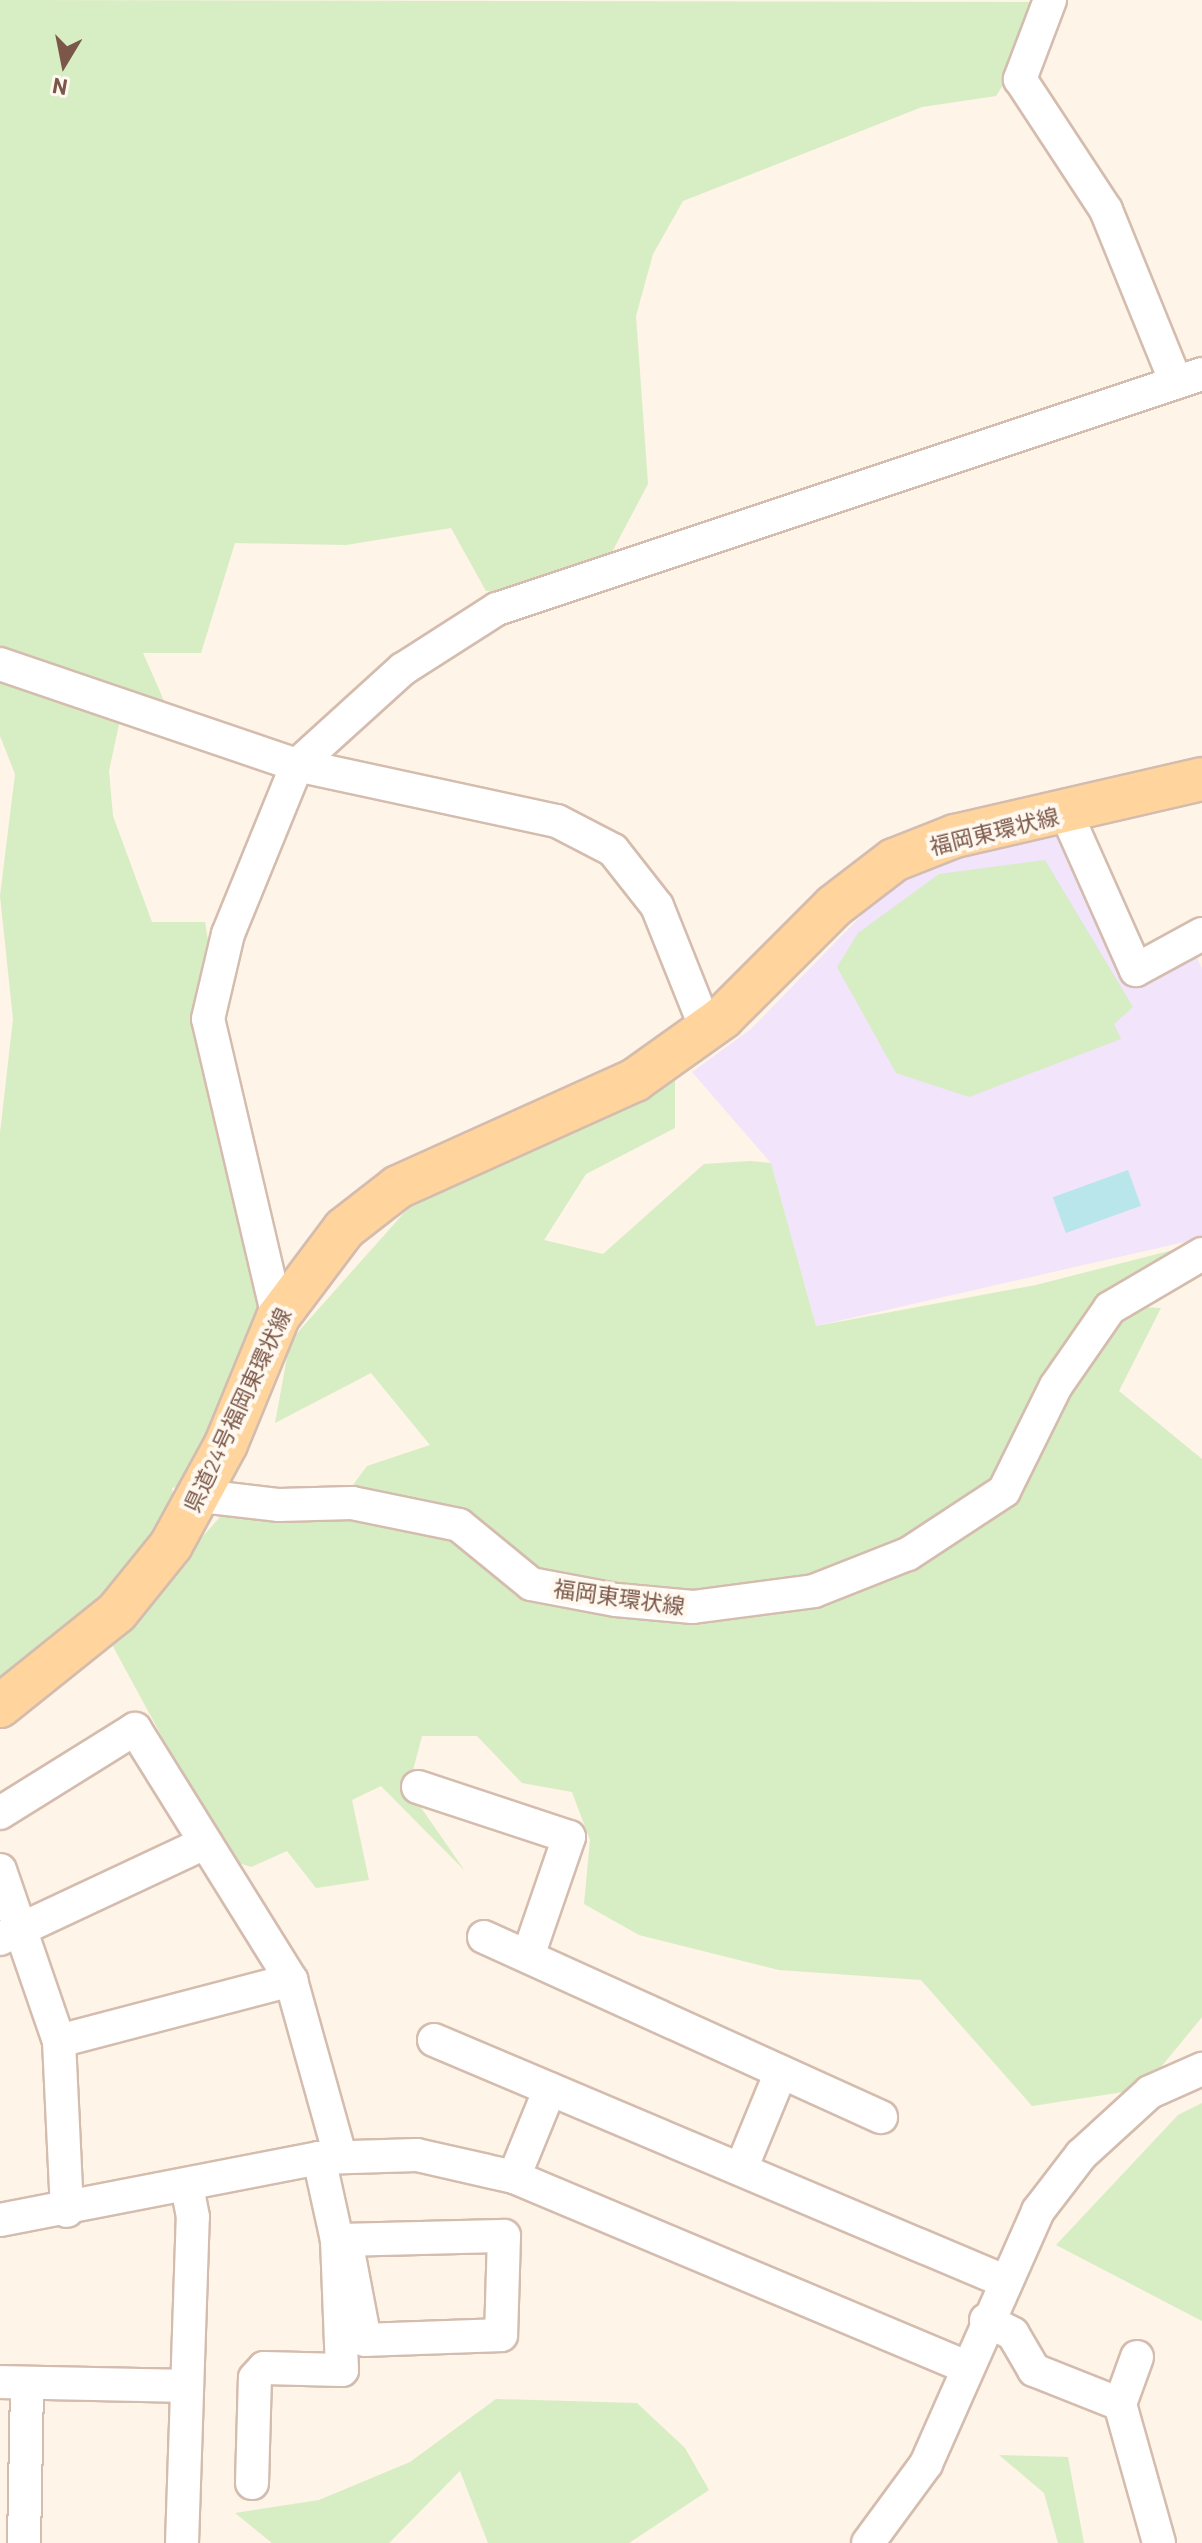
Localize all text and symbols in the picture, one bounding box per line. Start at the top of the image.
north arrow [24,24,104,104]
text: N [50,74,69,102]
street label: 福岡東環状線 [927,802,1061,860]
street label: 県道24号福岡東環状線 [178,1304,296,1516]
street label: 福岡東環状線 [552,1575,686,1619]

